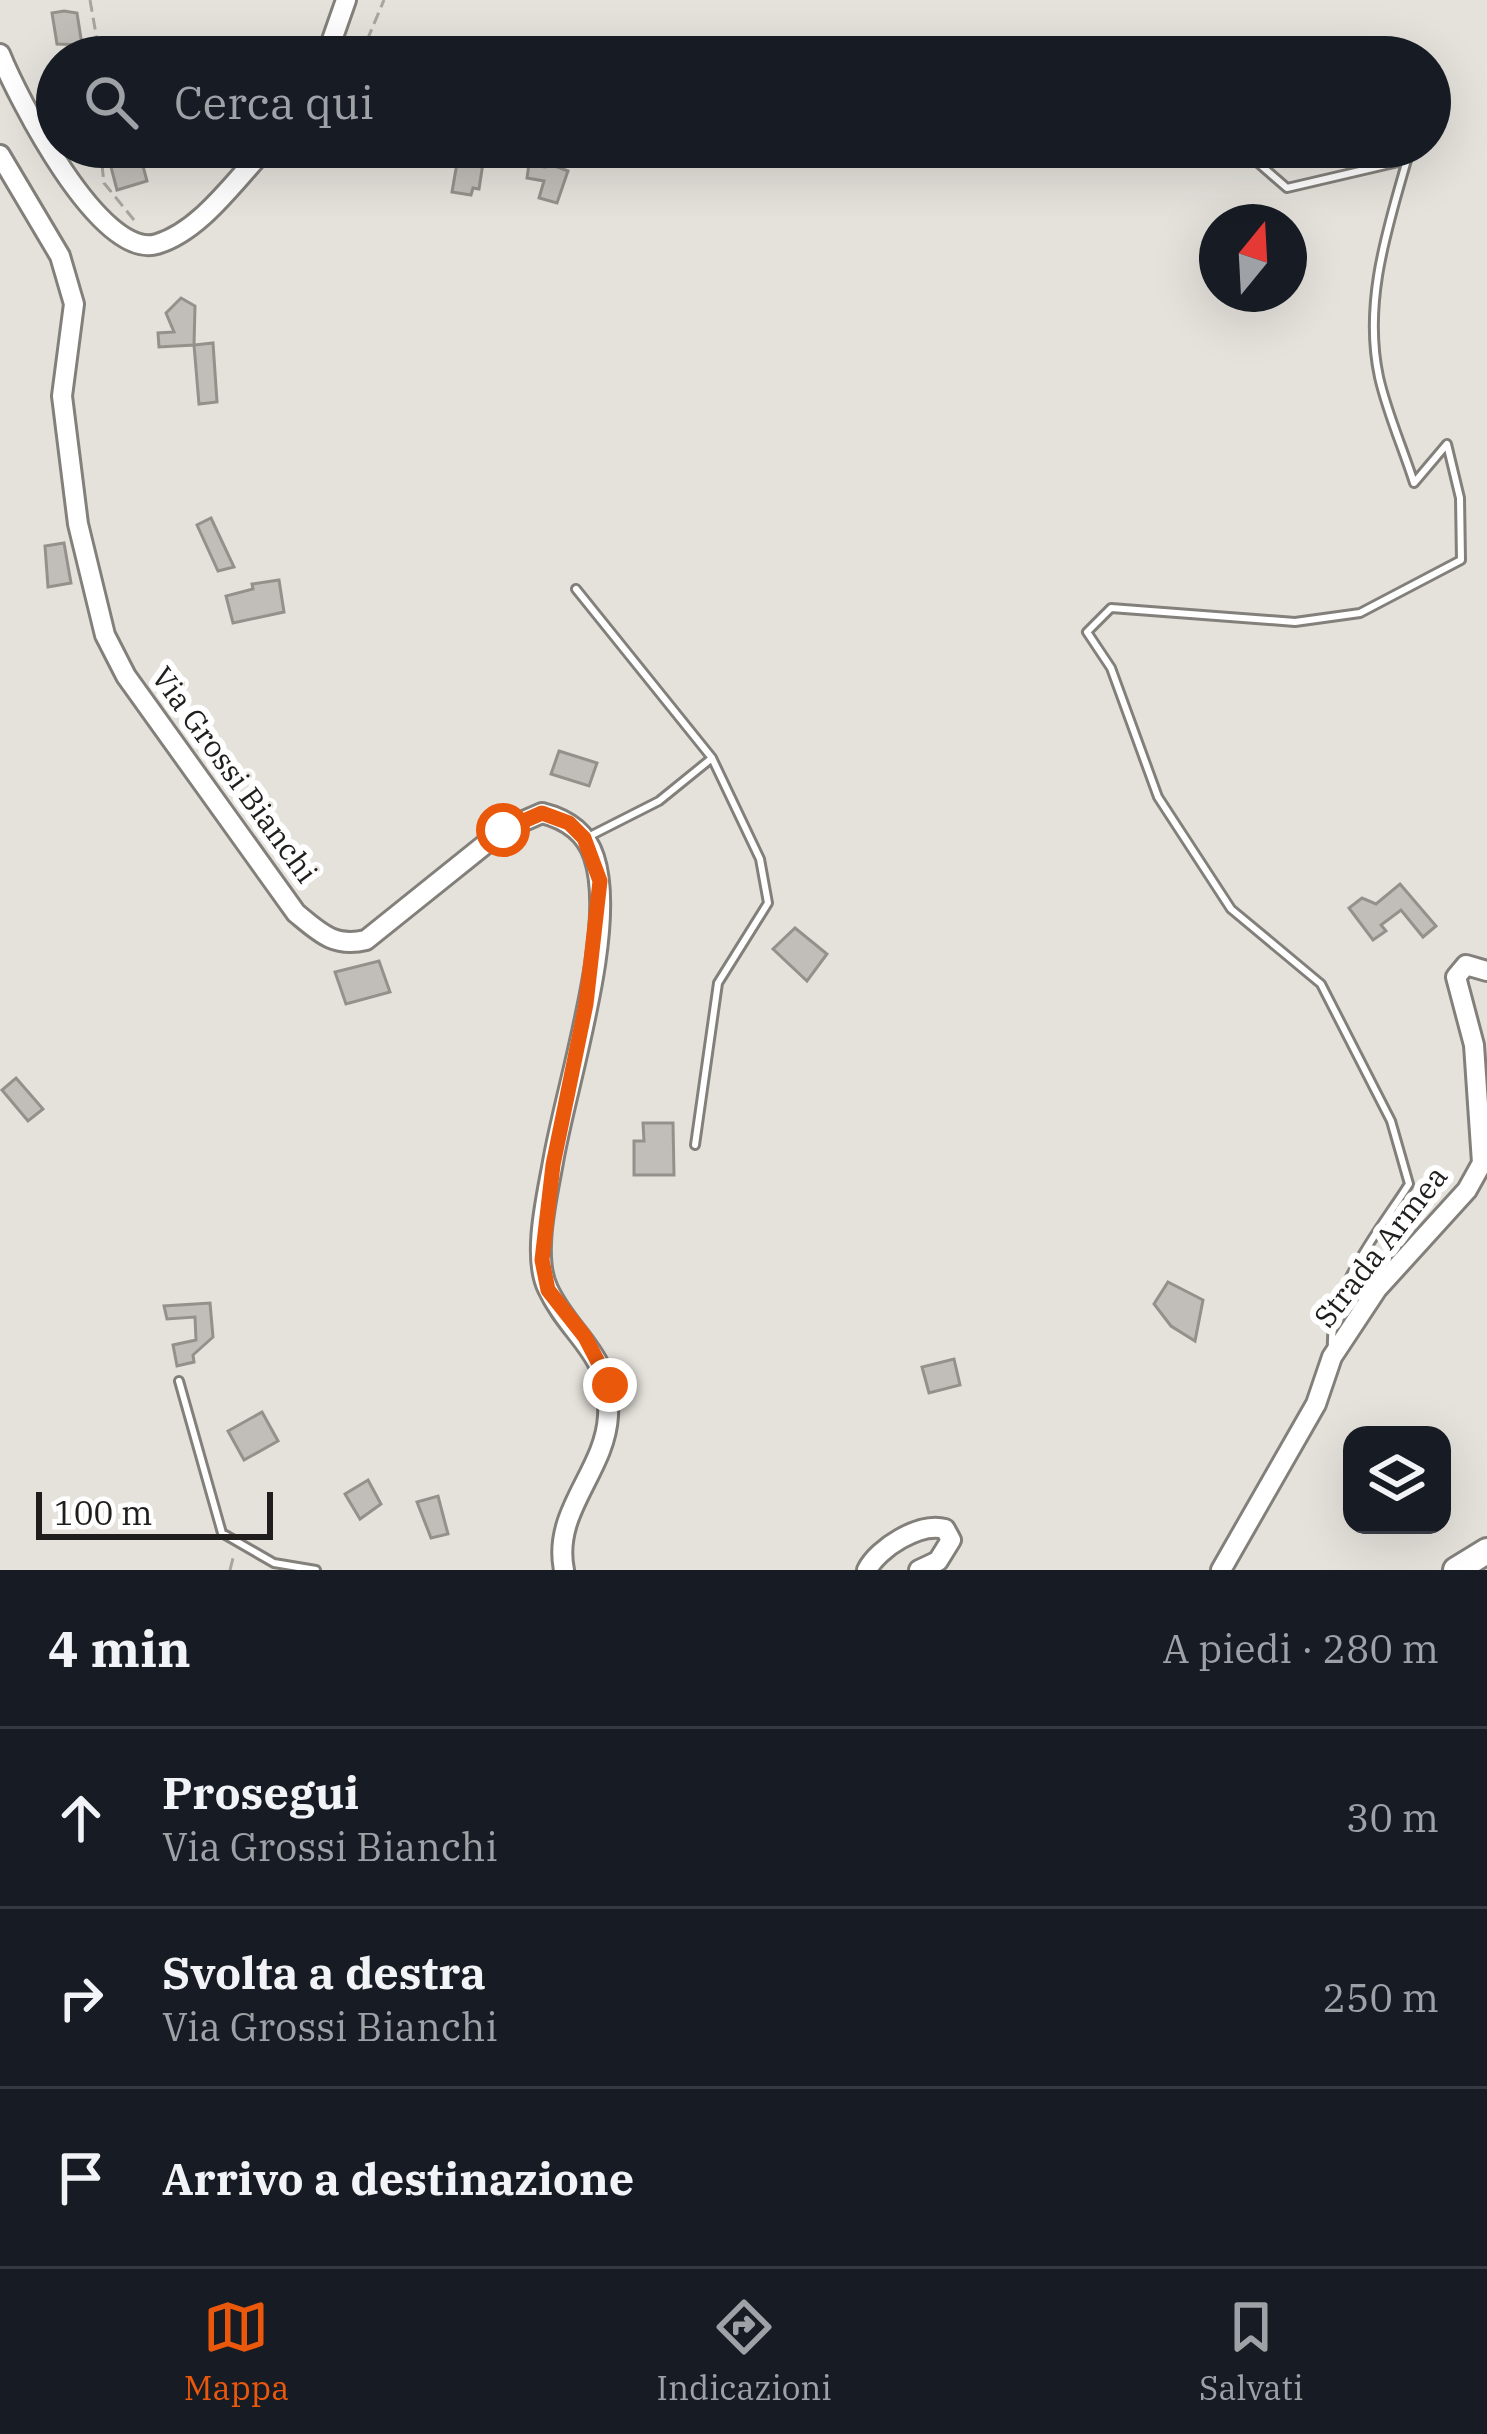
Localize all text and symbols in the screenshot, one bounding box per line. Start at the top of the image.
search box [36,36,1451,168]
icon: search [78,69,144,135]
text: Cerca qui [174,73,374,131]
north arrow [1199,204,1307,312]
street label: Via Grossi Bianchi [144,658,327,890]
route start [476,803,530,857]
street label: Strada Armea [1305,1157,1455,1335]
route end [583,1358,637,1412]
map controls [1343,1426,1451,1534]
button: layers [1343,1426,1451,1534]
scale bar [36,1486,273,1539]
text: 100 m [54,1491,153,1534]
text: 4 min [48,1615,191,1681]
text: A piedi · 280 m [1163,1623,1439,1674]
text: Prosegui [162,1763,359,1821]
icon: ahead [48,1785,114,1851]
text: 30 m [1346,1792,1439,1843]
text: Via Grossi Bianchi [162,1821,498,1872]
text: Svolta a destra [162,1943,486,2001]
icon: right [48,1965,114,2031]
text: 250 m [1323,1972,1439,2023]
text: Via Grossi Bianchi [162,2001,498,2052]
icon: arrive [48,2145,114,2211]
text: Arrivo a destinazione [162,2149,634,2207]
tab: Mappa [184,2294,289,2409]
tab: Indicazioni [657,2294,832,2409]
tab: Salvati [1199,2294,1303,2409]

